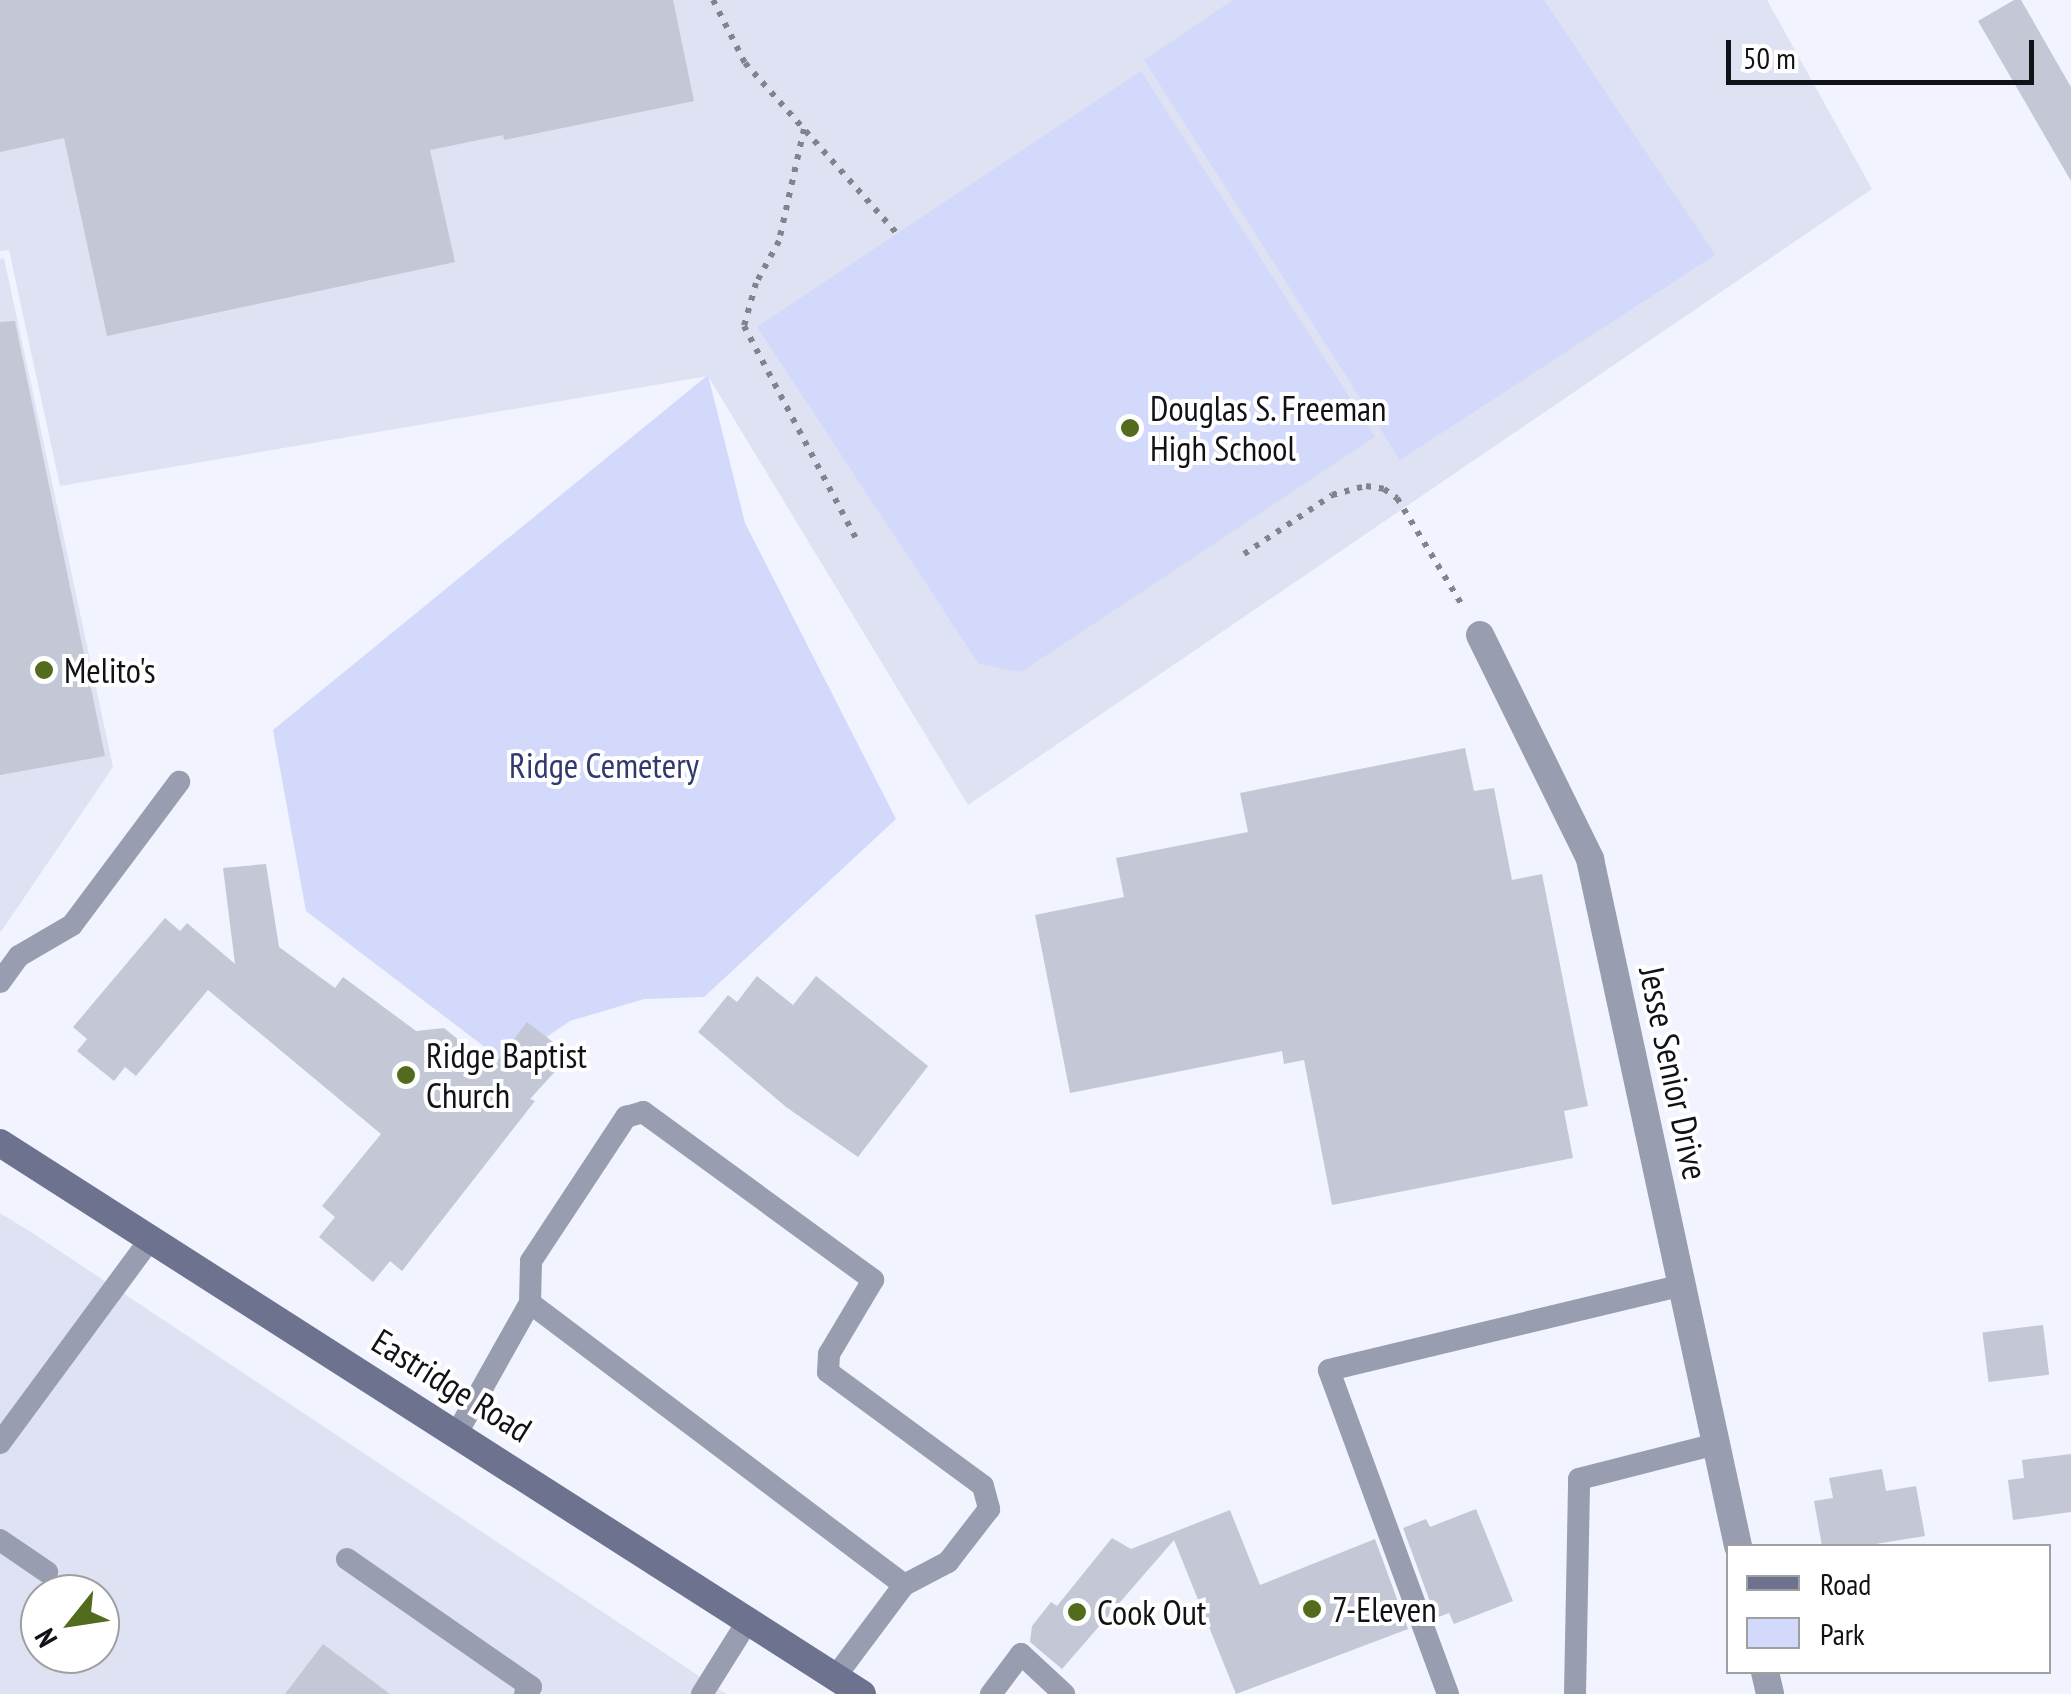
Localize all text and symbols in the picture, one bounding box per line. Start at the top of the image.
scale bar [1731,20,2038,82]
text: 50 m [1743,38,1796,77]
place label: Douglas S. Freeman High School [1150,387,1389,469]
marker: Douglas S. Freeman High School [1119,417,1141,439]
place label: Melito's [64,649,156,691]
marker: Melito's [33,659,55,681]
park label: Ridge Cemetery [509,744,699,786]
street label: Jesse Senior Drive [1631,963,1717,1183]
place label: Ridge Baptist Church [426,1034,587,1116]
marker: Ridge Baptist Church [395,1064,417,1086]
street label: Eastridge Road [365,1320,539,1450]
legend [1726,1544,2051,1674]
text: Road [1820,1564,1871,1603]
north arrow [20,1574,120,1674]
place label: 7-Eleven [1332,1588,1437,1630]
place label: Cook Out [1097,1591,1207,1633]
marker: 7-Eleven [1301,1598,1323,1620]
marker: Cook Out [1066,1601,1088,1623]
text: Park [1820,1614,1865,1653]
text: N [26,1622,65,1654]

